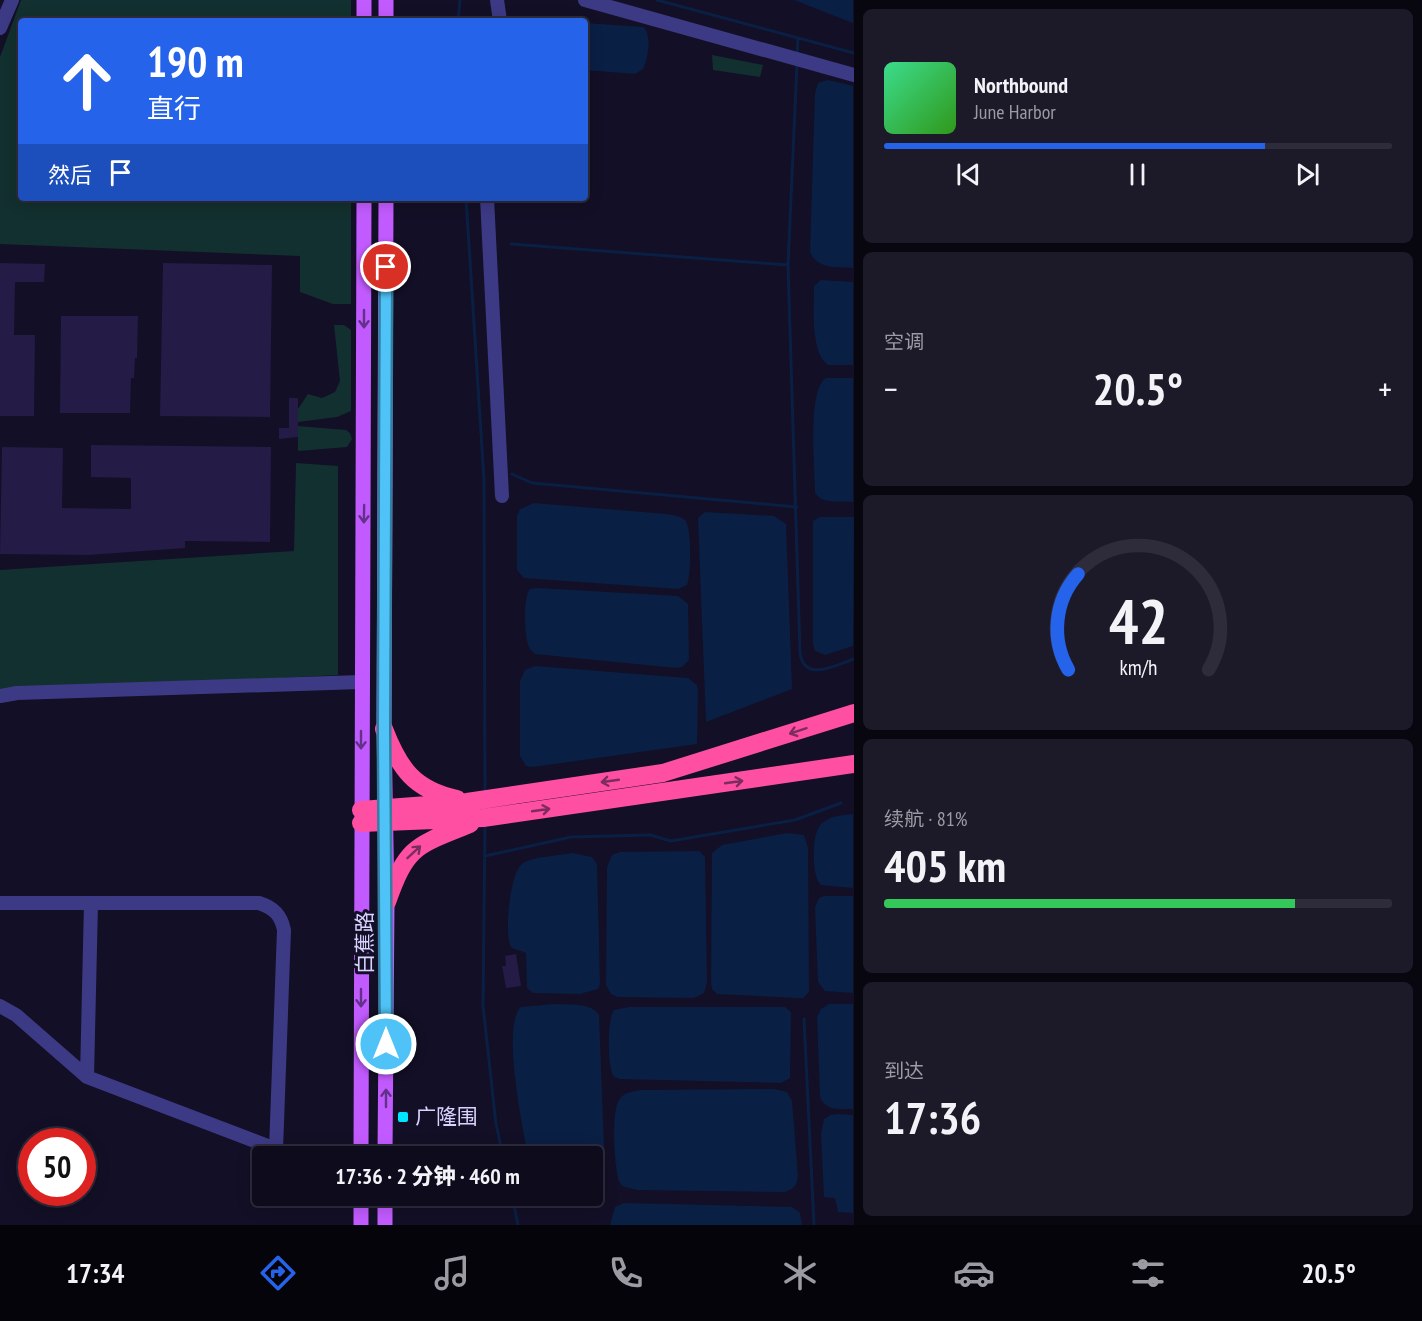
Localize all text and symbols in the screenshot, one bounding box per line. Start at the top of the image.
text: 190 m [147,34,244,89]
icon: ahead [48,42,126,120]
text: Northbound [974,71,1068,99]
text: 直行 [147,91,201,125]
text: June Harbor [974,99,1056,125]
icon: arrive [104,156,137,189]
icon: previous [952,158,985,191]
icon: pause [1121,158,1154,191]
icon: next [1291,158,1324,191]
text: 然后 [48,161,92,189]
pin [360,241,411,292]
icon: arrive [369,250,402,283]
one-way arrow [358,309,370,329]
text: 空调 [884,329,924,355]
text: 20.5° [1093,359,1183,417]
text: − [884,367,898,410]
text: + [1378,367,1392,410]
one-way arrow [358,504,370,524]
text: 42 [1108,580,1168,661]
text: km/h [1119,653,1157,681]
one-way arrow [789,726,808,737]
one-way arrow [355,730,367,750]
one-way arrow [600,775,620,786]
one-way arrow [724,776,744,787]
one-way arrow [531,804,551,815]
text: 续航 · 81% [884,806,967,832]
text: 405 km [884,836,1006,894]
one-way arrow [406,845,421,859]
street label: 白蕉路 [351,912,378,975]
one-way arrow [355,988,367,1008]
position arrow [354,1012,418,1076]
text: 到达 [884,1058,924,1084]
text: 17:36 [884,1088,981,1146]
one-way arrow [380,1089,392,1109]
place label: 广隆围 [415,1103,478,1130]
marker: 广隆围 [396,1110,410,1124]
speed limit sign: 50 [18,1128,96,1206]
text: 17:36 · 2 分钟 · 460 m [335,1162,520,1190]
icon: directions [257,1252,299,1294]
icon: music [431,1252,473,1294]
icon: phone [605,1252,647,1294]
icon: climate [779,1252,821,1294]
icon: car [953,1252,995,1294]
icon: filters [1127,1252,1169,1294]
text: 17:34 [66,1256,124,1290]
text: 20.5° [1302,1256,1356,1290]

